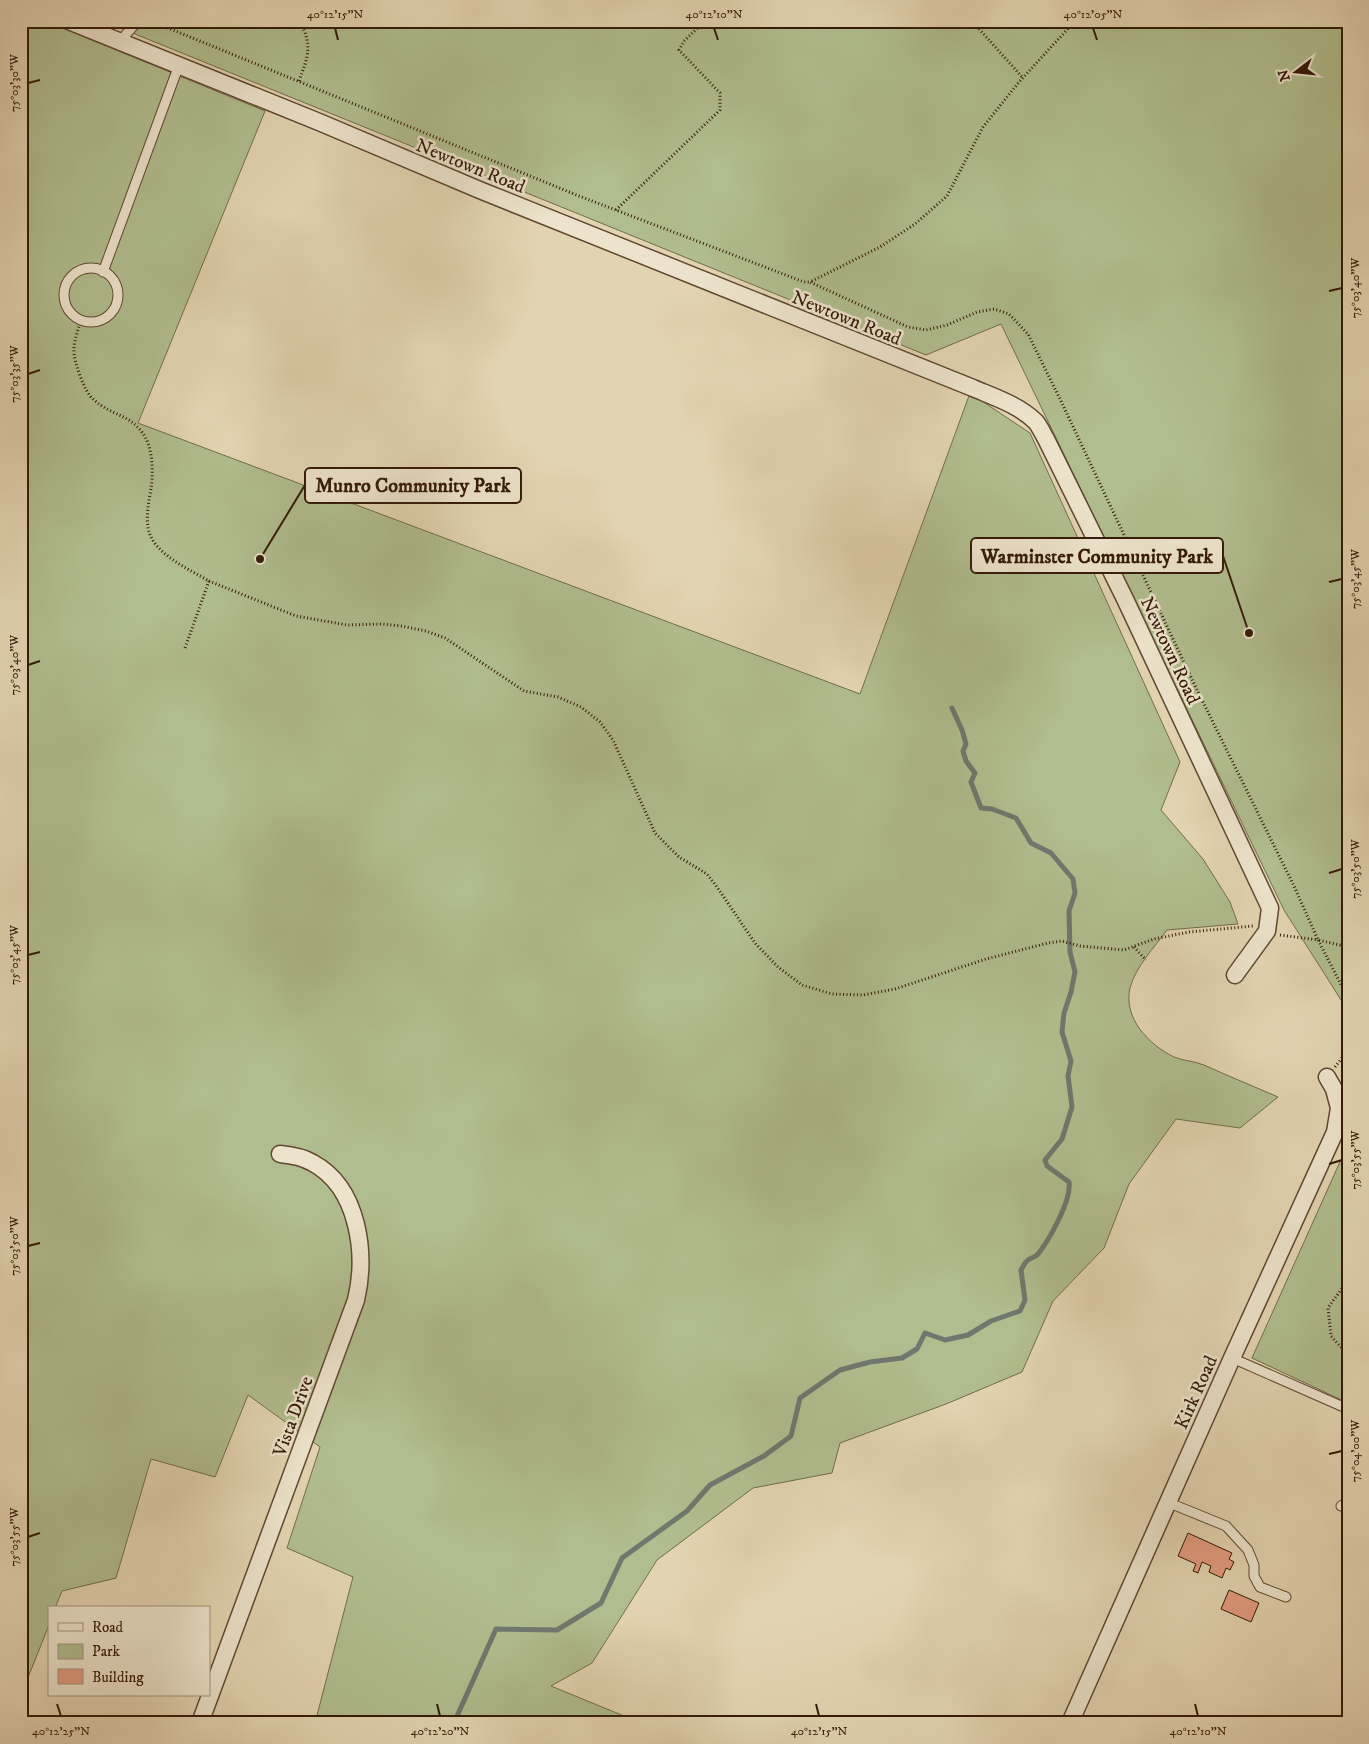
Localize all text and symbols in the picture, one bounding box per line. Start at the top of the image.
text: 40°12'15"N [307,7,363,22]
text: 40°12'10"N [685,7,743,22]
text: 40°12'05"N [1064,7,1123,22]
north arrow [1272,48,1322,98]
text: 75°03'30"W [7,53,22,112]
text: N [1274,67,1295,83]
street label: Newtown Road [412,134,529,199]
text: 75°03'40"W [1348,257,1363,318]
street label: Newtown Road [788,286,905,351]
text: 75°03'35"W [7,344,22,403]
callout: Munro Community Park [305,468,521,503]
text: Munro Community Park [315,474,512,499]
callout: Warminster Community Park [971,538,1223,573]
text: Warminster Community Park [980,545,1214,570]
text: 75°03'45"W [1348,548,1363,609]
street label: Newtown Road [1135,593,1205,709]
text: 75°03'40"W [7,634,22,695]
text: 75°03'50"W [1348,838,1363,899]
text: 75°03'45"W [7,924,22,985]
text: 75°03'55"W [1348,1130,1363,1189]
text: 75°03'50"W [7,1215,22,1276]
street label: Kirk Road [1170,1352,1223,1433]
street label: Vista Drive [268,1373,319,1461]
text: 75°04'00"W [1348,1419,1363,1482]
text: 75°03'55"W [7,1507,22,1566]
legend [48,1606,210,1696]
text: Road [92,1618,124,1637]
text: Park [92,1642,121,1661]
text: Building [92,1668,144,1687]
text: 40°12'25"N [32,1724,90,1739]
text: 40°12'20"N [411,1724,470,1739]
text: 40°12'15"N [791,1724,847,1739]
text: 40°12'10"N [1169,1724,1227,1739]

